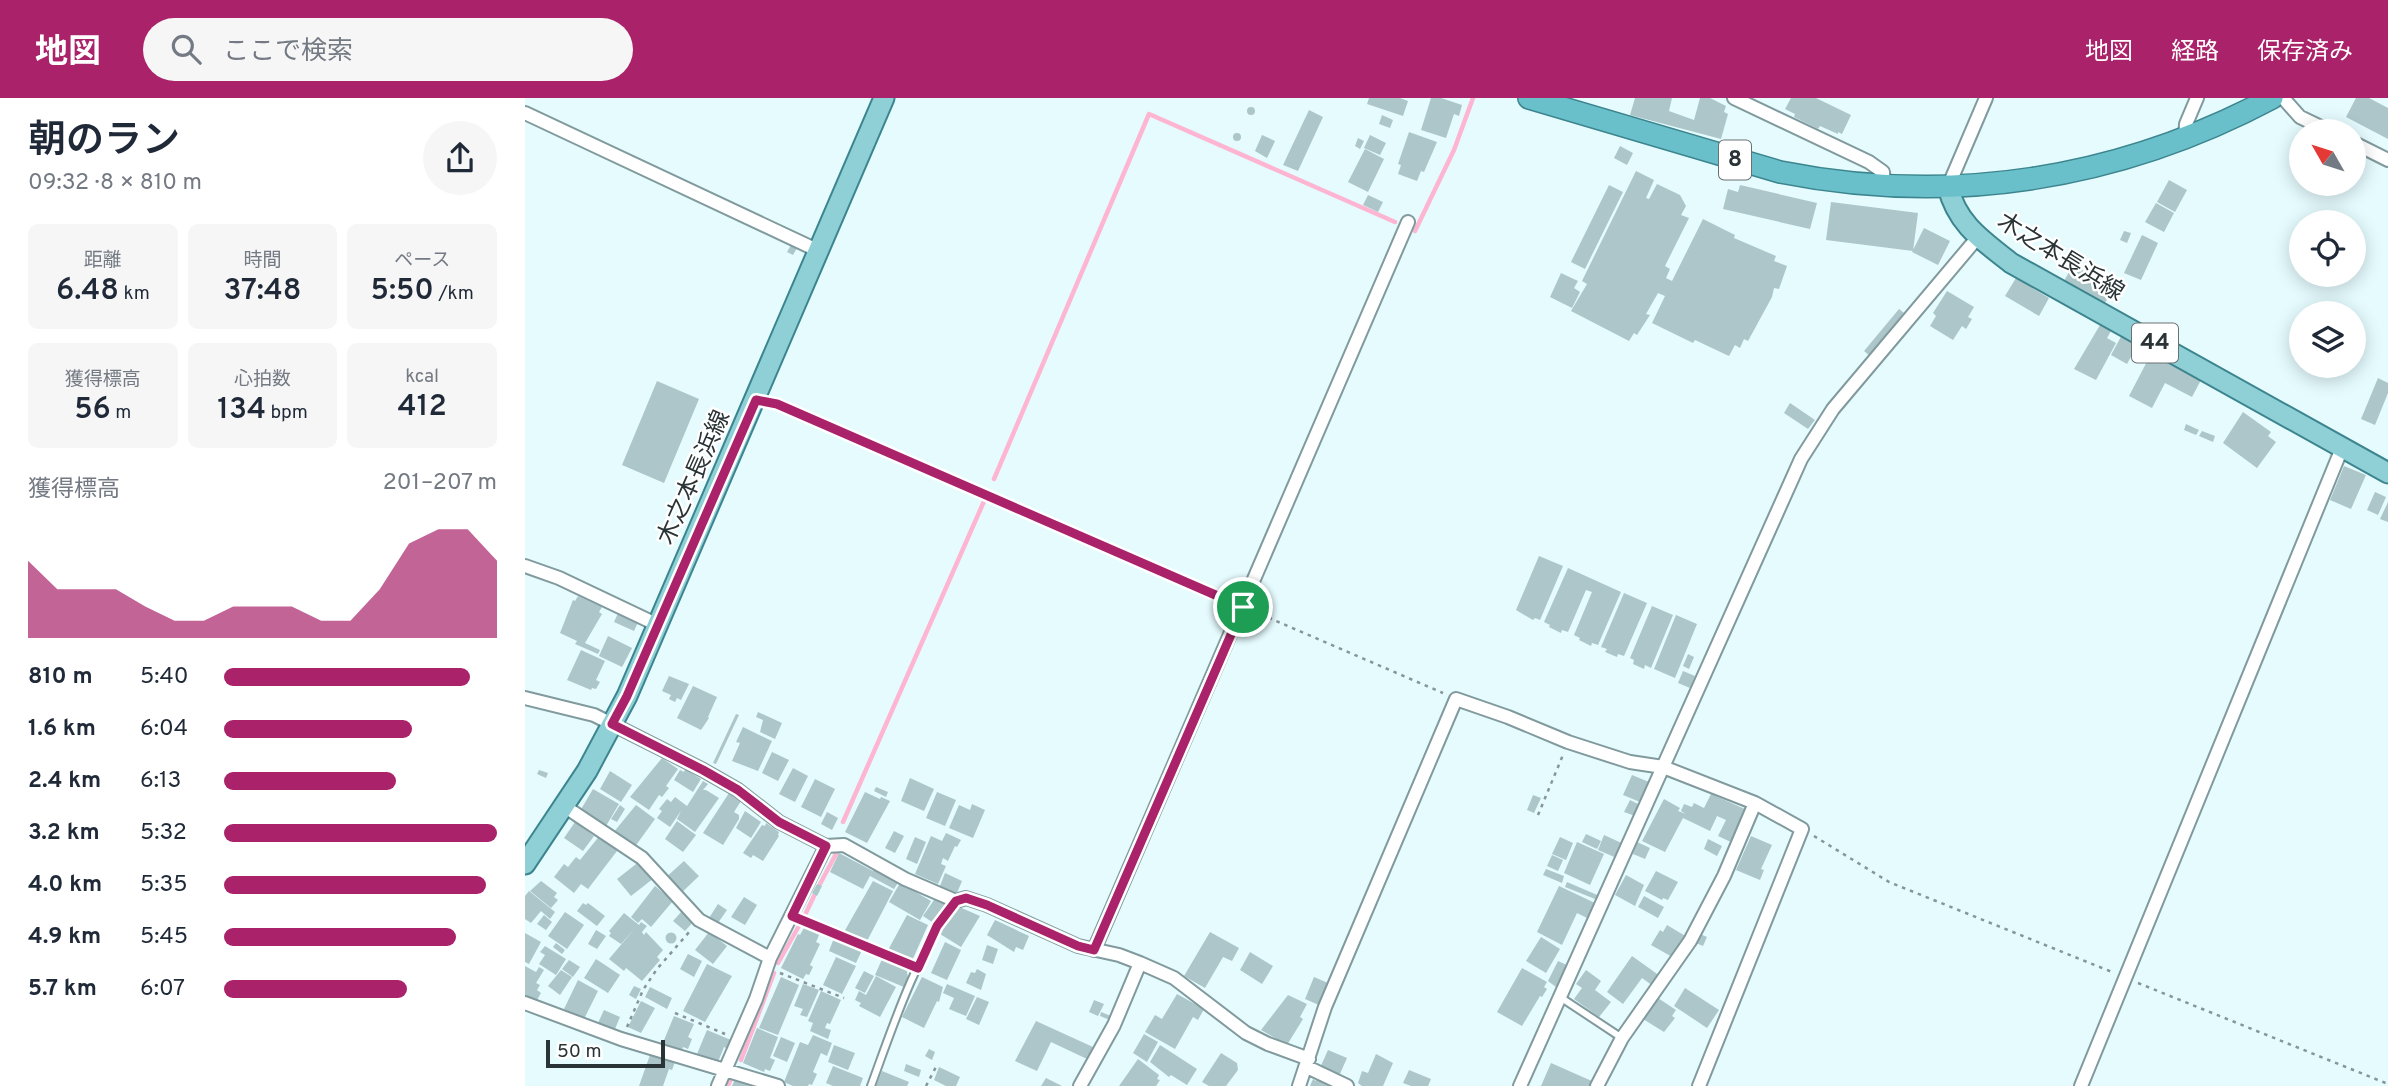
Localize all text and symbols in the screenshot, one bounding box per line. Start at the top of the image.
search box [143,18,633,81]
icon: search [167,30,205,68]
text: 地図 [35,33,101,75]
text: ここで検索 [223,36,353,69]
text: 地図 [2085,38,2133,68]
text: 経路 [2171,38,2219,68]
text: 保存済み [2257,38,2353,68]
text: 朝のラン [28,118,180,167]
north arrow [2289,119,2366,196]
map controls [2289,119,2366,378]
button: share [423,121,497,195]
road number: 8 [1719,141,1751,180]
text: 09:32 · 8 × 810 m [28,169,202,198]
street label: 木之本長浜線 [1991,207,2129,309]
button: locate [2289,210,2366,287]
text: 距離 [84,249,122,273]
text: 時間 [243,249,282,273]
text: ペース [394,249,450,273]
text: 6.48 [56,273,119,310]
text: 37:48 [223,273,302,310]
text: 5:50 [370,273,434,310]
text: km [119,282,150,306]
text: /km [434,282,474,306]
button: layers [2289,301,2366,378]
road number: 44 [2132,324,2178,362]
text: kcal [405,365,439,389]
text: 獲得標高 [65,368,141,392]
text: 心拍数 [234,368,291,392]
text: 412 [398,389,447,426]
text: 56 [74,392,111,429]
text: 134 [217,392,266,429]
text: m [111,401,131,425]
text: bpm [266,401,308,425]
street label: 木之本長浜線 [652,406,738,550]
text: 201–207 m [383,469,497,498]
text: 獲得標高 [28,476,120,505]
pin [1213,577,1273,637]
icon: arrive [1224,588,1262,626]
text: 810 m [28,663,93,692]
text: 5:40 [140,663,189,692]
text: 1.6 km [28,715,96,744]
text: 6:04 [140,715,188,744]
text: 2.4 km [28,767,101,796]
text: 6:13 [140,767,181,796]
text: 3.2 km [28,819,100,848]
text: 5:32 [140,819,187,848]
text: 4.0 km [28,871,102,900]
text: 5:35 [140,871,188,900]
text: 4.9 km [28,923,101,952]
text: 5:45 [140,923,188,952]
text: 5.7 km [28,975,97,1004]
text: 6:07 [140,975,185,1004]
scale bar [546,1037,665,1069]
text: 50 m [557,1040,602,1064]

